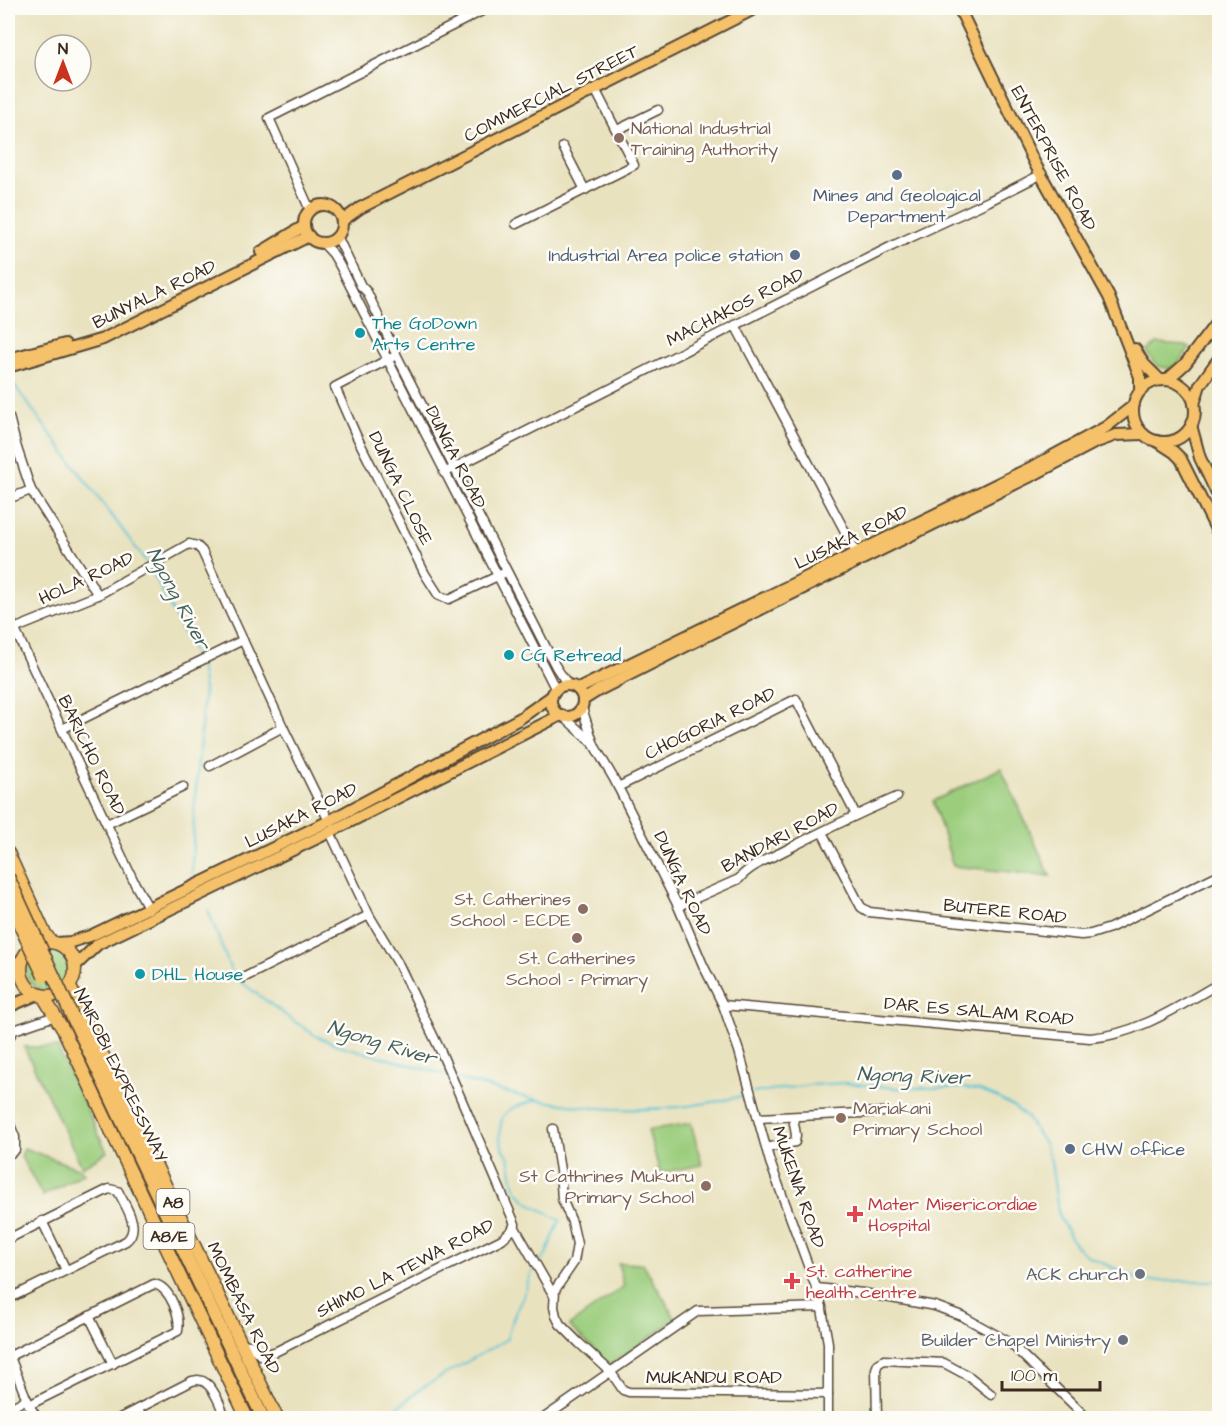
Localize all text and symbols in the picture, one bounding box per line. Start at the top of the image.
north arrow [33,33,93,93]
text: N [58,38,68,60]
street label: COMMERCIAL STREET [460,38,644,148]
street label: ENTERPRISE ROAD [1005,81,1103,236]
place label: National Industrial Training Authority [631,116,778,163]
marker: National Industrial Training Authority [612,131,626,145]
marker: Mines and Geological Department [890,168,904,182]
place label: Mines and Geological Department [813,183,981,229]
place label: Industrial Area police station [549,243,783,268]
marker: Industrial Area police station [788,248,802,262]
street label: BUNYALA ROAD [88,254,220,335]
street label: MACHAKOS ROAD [662,262,809,353]
place label: The GoDown Arts Centre [372,311,477,357]
marker: The GoDown Arts Centre [353,326,367,340]
street label: DUNGA ROAD [419,401,492,513]
street label: DUNGA CLOSE [362,427,439,550]
street label: LUSAKA ROAD [790,499,912,576]
water label: Ngong River [139,542,218,657]
street label: HOLA ROAD [35,545,138,611]
place label: CG Retread [521,643,621,668]
marker: CG Retread [502,648,516,662]
street label: CHOGORIA ROAD [641,681,780,766]
street label: BARICHO ROAD [52,691,132,820]
street label: LUSAKA ROAD [241,776,362,855]
street label: BANDARI ROAD [717,796,844,879]
street label: DUNGA ROAD [647,827,718,940]
place label: St. Catherines School - ECDE [450,887,571,933]
street label: BUTERE ROAD [942,893,1068,930]
marker: St. Catherines School - ECDE [576,902,590,916]
marker: St. Catherines School - Primary [570,931,584,945]
place label: St. Catherines School - Primary [506,946,648,993]
place label: DHL House [152,962,243,987]
marker: DHL House [133,967,147,981]
street label: NAIROBI EXPRESSWAY [67,984,174,1167]
street label: DAR ES SALAM ROAD [883,991,1075,1032]
water label: Ngong River [324,1013,441,1074]
water label: Ngong River [857,1060,971,1093]
place label: Mariakani Primary School [853,1096,982,1143]
marker: Mariakani Primary School [834,1111,848,1125]
street label: MUKENIA ROAD [766,1123,831,1252]
place label: CHW office [1082,1137,1185,1162]
marker: CHW office [1063,1142,1077,1156]
place label: St Cathrines Mukuru Primary School [519,1164,694,1211]
marker: St Cathrines Mukuru Primary School [699,1179,713,1193]
road number: A8 [156,1189,190,1215]
place label: Mater Misericordiae Hospital [868,1192,1038,1238]
marker: Mater Misericordiae Hospital [846,1205,864,1223]
street label: SHIMO LA TEWA ROAD [312,1213,499,1324]
road number: A8/E [144,1223,195,1249]
street label: MOMBASA ROAD [201,1238,287,1379]
place label: St. catherine health centre [806,1259,917,1305]
place label: ACK church [1026,1262,1128,1287]
marker: ACK church [1133,1267,1147,1281]
marker: St. catherine health centre [783,1272,801,1290]
place label: Builder Chapel Ministry [921,1328,1111,1354]
marker: Builder Chapel Ministry [1116,1333,1130,1347]
scale bar [1002,1354,1100,1392]
text: 100 m [1011,1363,1057,1388]
street label: MUKANDU ROAD [646,1365,782,1390]

